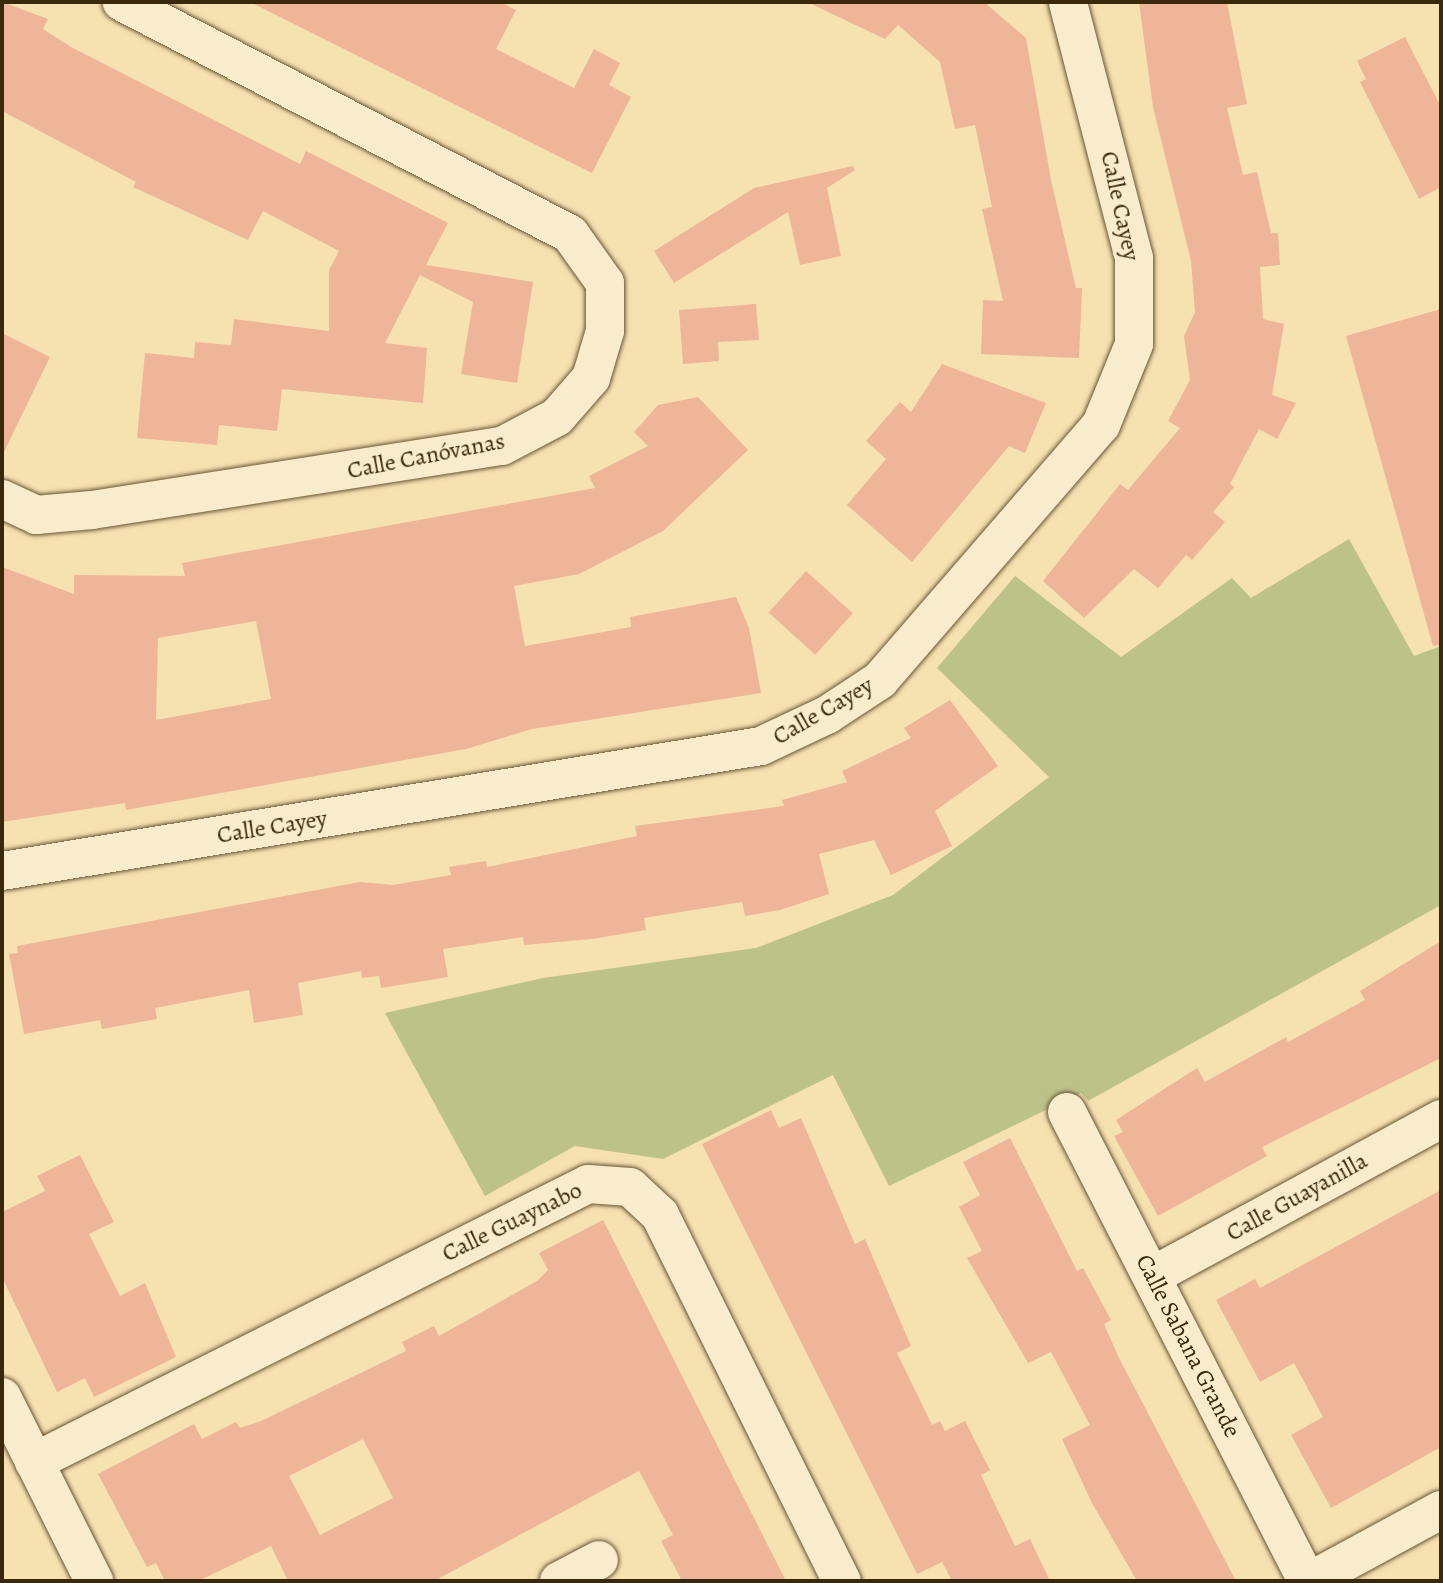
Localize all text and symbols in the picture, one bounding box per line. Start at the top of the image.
street label: Calle Cayey [1094,149,1146,263]
street label: Calle Canóvanas [345,427,507,485]
street label: Calle Cayey [768,671,878,751]
street label: Calle Cayey [215,804,329,850]
street label: Calle Guayanilla [1221,1146,1373,1248]
street label: Calle Guaynabo [437,1176,587,1268]
street label: Calle Sabana Grande [1129,1250,1247,1442]

